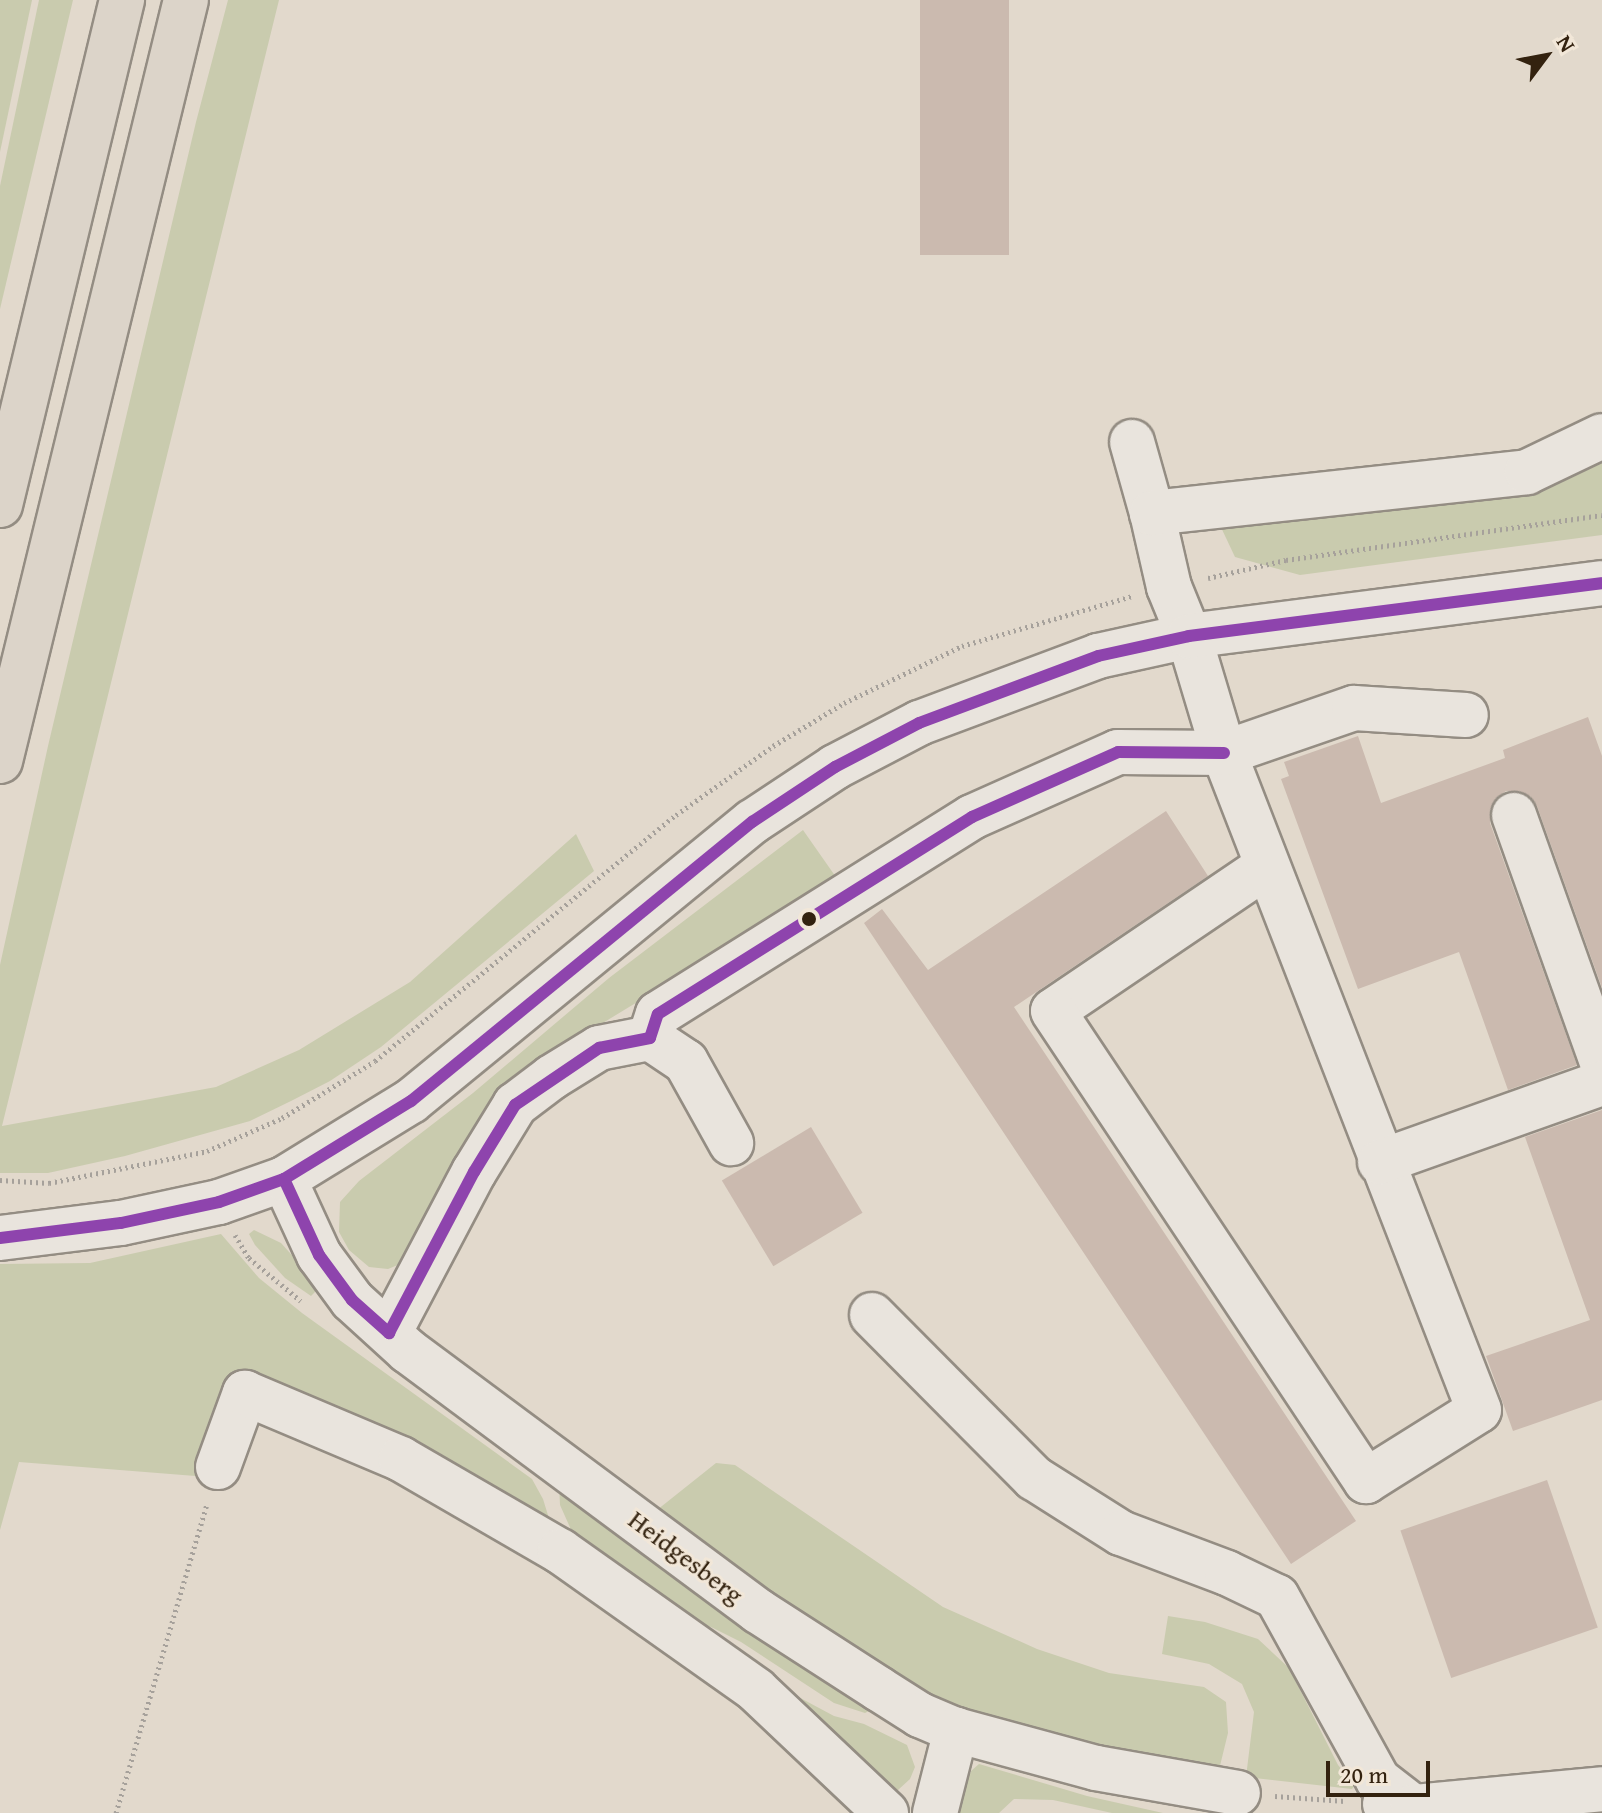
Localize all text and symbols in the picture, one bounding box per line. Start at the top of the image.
north arrow [1506,16,1586,96]
text: N [1549,29,1584,58]
unlabelled marker [801,911,817,927]
street label: Heidgesberg [623,1504,749,1610]
scale bar [1330,1745,1434,1795]
text: 20 m [1340,1757,1388,1792]

